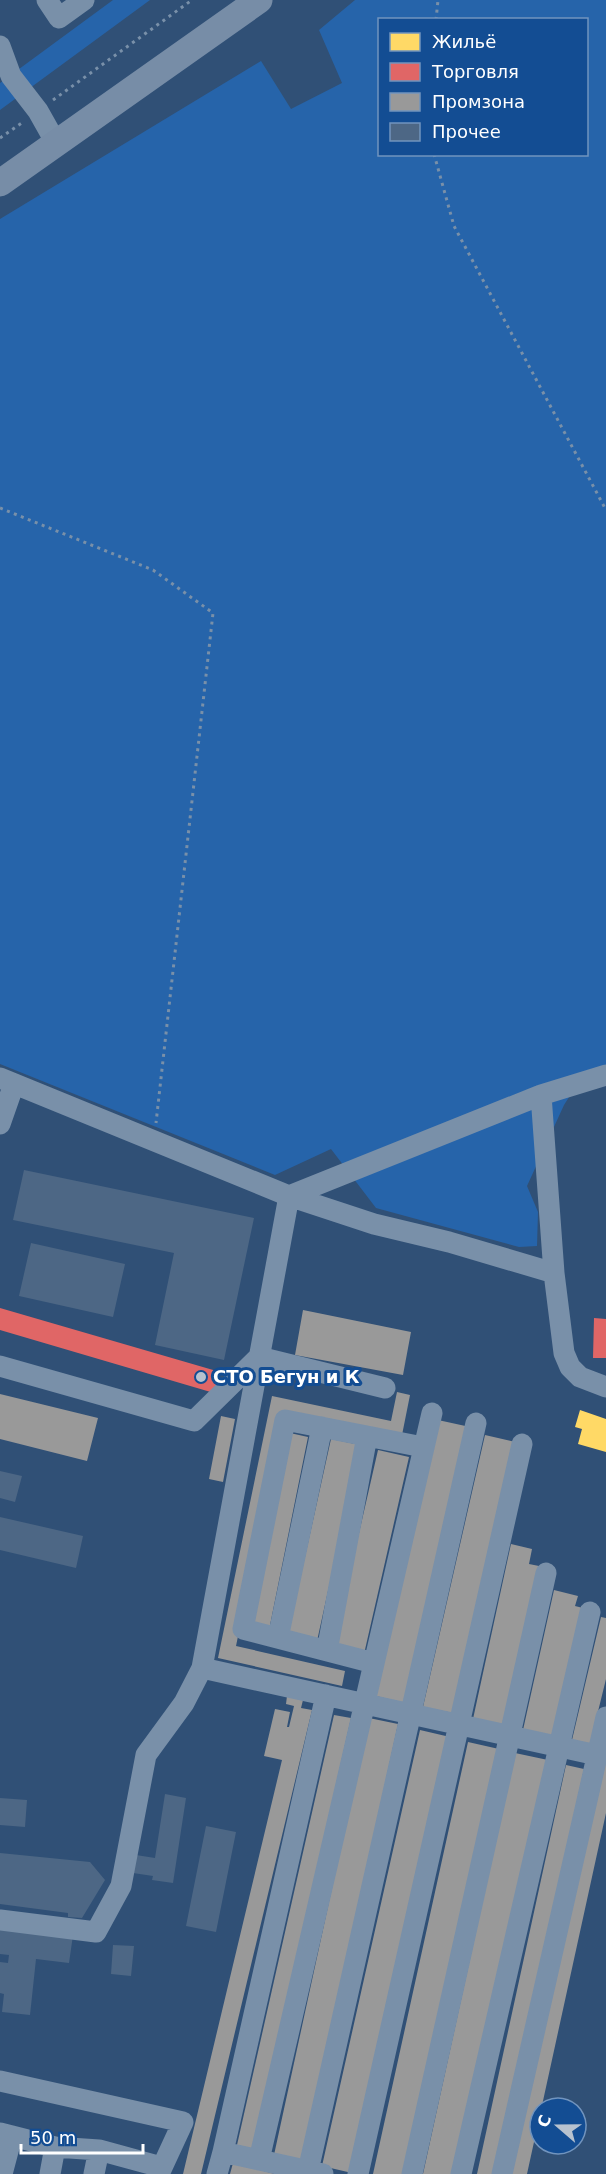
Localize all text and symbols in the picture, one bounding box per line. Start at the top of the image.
legend [378,18,588,156]
text: Жильё [432,31,496,52]
text: Торговля [431,61,519,82]
text: Промзона [432,91,525,112]
text: Прочее [432,121,501,142]
place label: СТО Бегун и К [213,1366,360,1387]
marker: СТО Бегун и К [194,1370,208,1384]
north arrow [528,2096,588,2156]
text: С [533,2112,555,2130]
scale bar [21,2117,142,2155]
text: 50 m [30,2127,76,2148]

